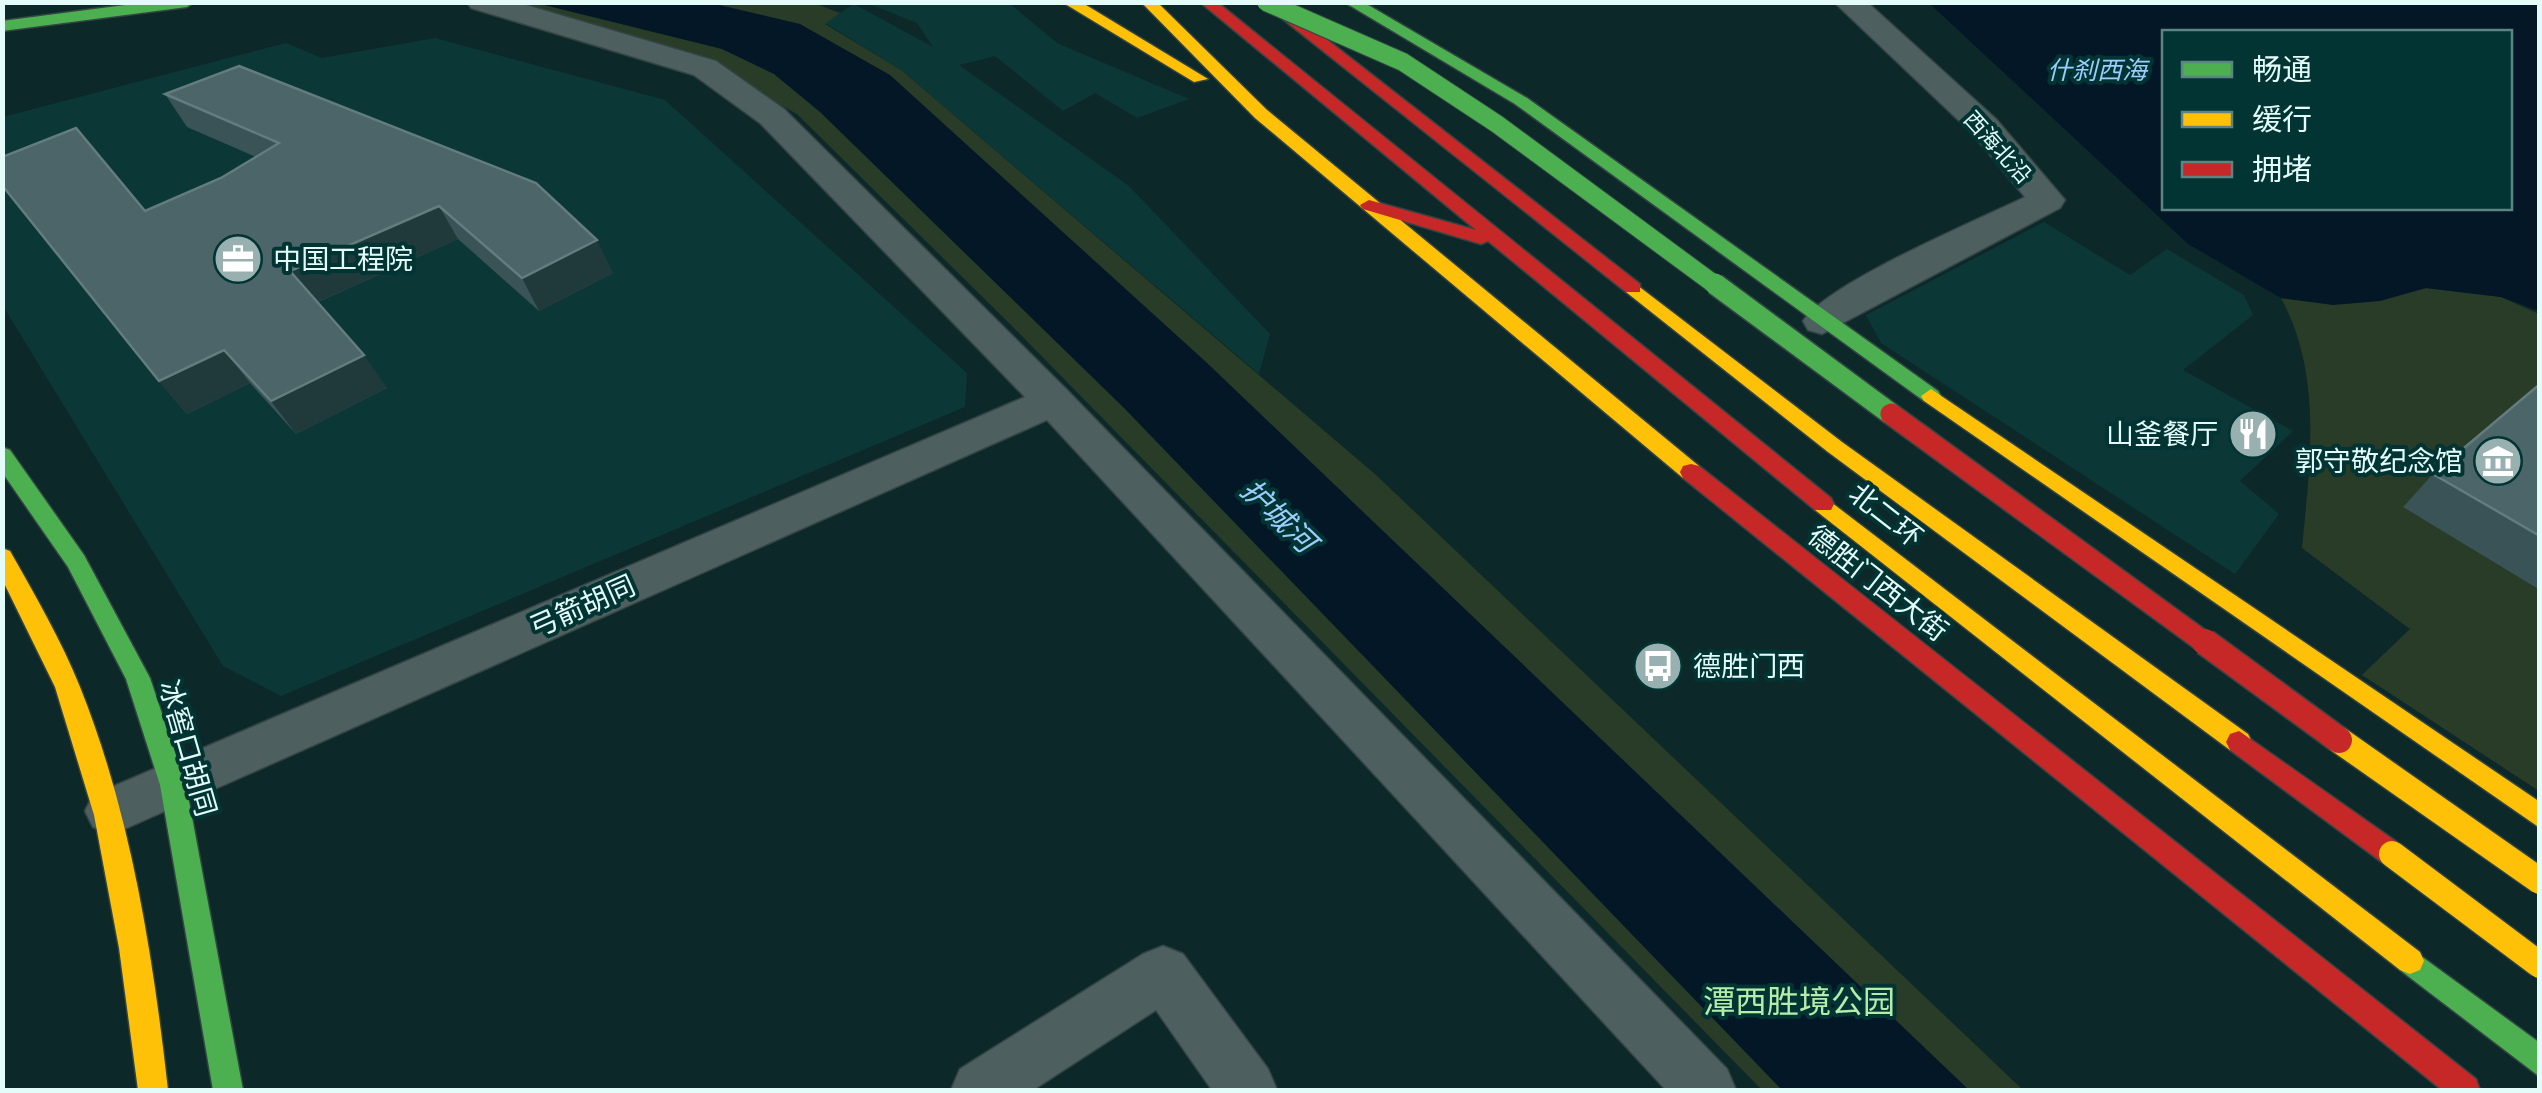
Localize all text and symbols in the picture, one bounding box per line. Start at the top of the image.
legend [2162,30,2512,210]
text: 畅通 [2252,52,2312,87]
water label: 什刹西海 [2047,56,2150,85]
text: 缓行 [2252,102,2312,137]
street label: 西海北沿 [1959,106,2036,188]
text: 拥堵 [2252,152,2312,187]
office icon: 中国工程院 [212,233,264,285]
place label: 中国工程院 [273,243,413,276]
restaurant icon: 山釜餐厅 [2227,408,2279,460]
place label: 山釜餐厅 [2106,418,2218,451]
museum icon: 郭守敬纪念馆 [2472,435,2524,487]
place label: 郭守敬纪念馆 [2295,445,2463,478]
water label: 护城河 [1234,472,1326,563]
street label: 北二环 [1842,477,1929,554]
street label: 德胜门西大街 [1801,519,1954,648]
street label: 弓箭胡同 [524,569,640,644]
bus stop icon: 德胜门西 [1632,640,1684,692]
place label: 德胜门西 [1693,650,1805,683]
street label: 冰窖口胡同 [152,676,223,820]
park label: 潭西胜境公园 [1703,983,1895,1021]

